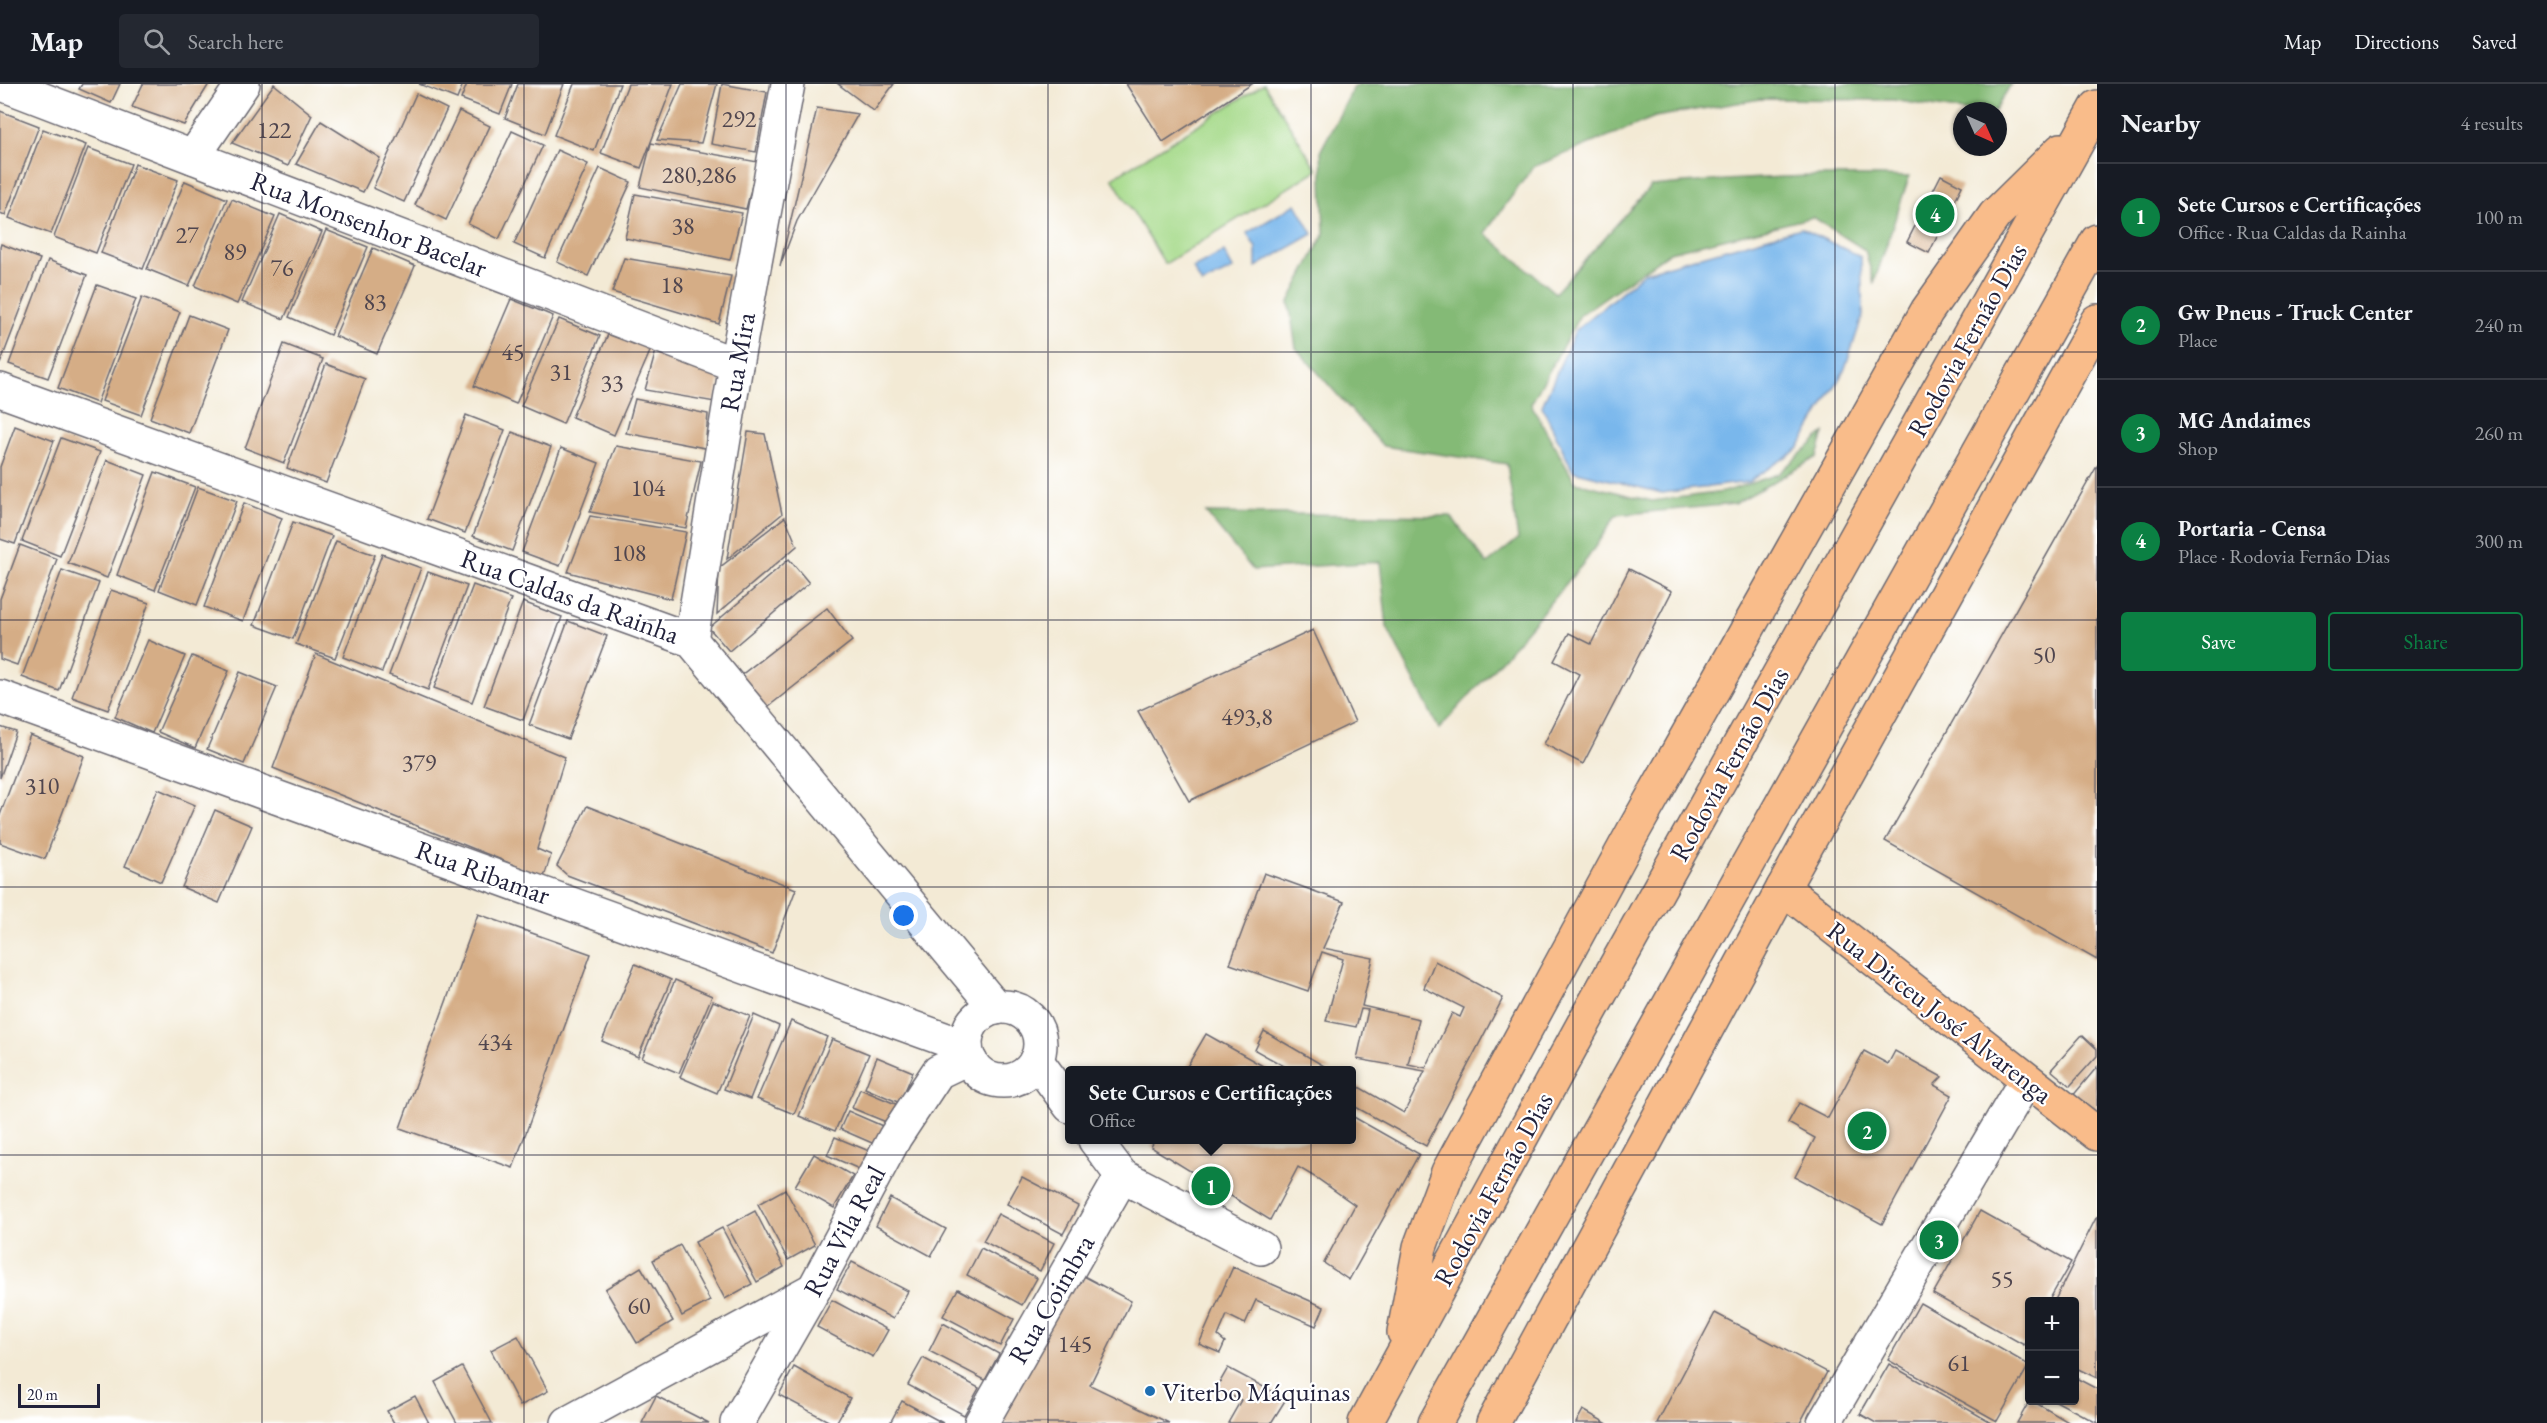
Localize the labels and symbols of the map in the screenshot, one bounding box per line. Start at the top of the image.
north arrow [1953,102,2007,156]
house number: 292 [722,103,757,134]
house number: 122 [257,114,292,145]
house number: 280,286 [662,159,736,190]
street label: Rua Monsenhor Bacelar [246,163,492,285]
pin: 4 [1916,192,1954,236]
house number: 38 [671,210,695,241]
house number: 27 [175,219,199,250]
house number: 89 [223,236,247,267]
street label: Rodovia Fernão Dias [1899,237,2035,443]
house number: 76 [270,252,294,283]
house number: 18 [660,269,684,300]
house number: 83 [363,286,387,317]
street label: Rua Mira [711,309,763,414]
house number: 45 [501,336,525,367]
house number: 31 [549,356,573,387]
house number: 33 [600,367,624,398]
house number: 104 [631,472,666,503]
house number: 108 [612,537,646,568]
street label: Rua Caldas da Rainha [456,540,684,652]
house number: 50 [2032,639,2056,670]
street label: Rodovia Fernão Dias [1661,661,1797,867]
house number: 493,8 [1221,701,1273,732]
house number: 379 [402,747,437,778]
house number: 310 [25,770,59,801]
street label: Rua Ribamar [411,832,555,912]
your location [889,901,918,930]
street label: Rua Dirceu José Alvarenga [1820,913,2060,1111]
house number: 434 [478,1026,513,1057]
street label: Rodovia Fernão Dias [1425,1086,1561,1292]
pin: 2 [1848,1108,1886,1154]
street label: Rua Vila Real [795,1159,893,1303]
pin: 1 [1192,1164,1230,1208]
pin: 3 [1920,1218,1958,1262]
street label: Rua Coimbra [1000,1228,1102,1370]
house number: 55 [1990,1263,2014,1294]
house number: 60 [627,1290,651,1321]
house number: 145 [1058,1328,1092,1359]
house number: 61 [1947,1347,1971,1378]
place label: Viterbo Máquinas [1162,1374,1350,1409]
scale bar [18,1381,100,1408]
marker: Viterbo Máquinas [1143,1384,1157,1398]

